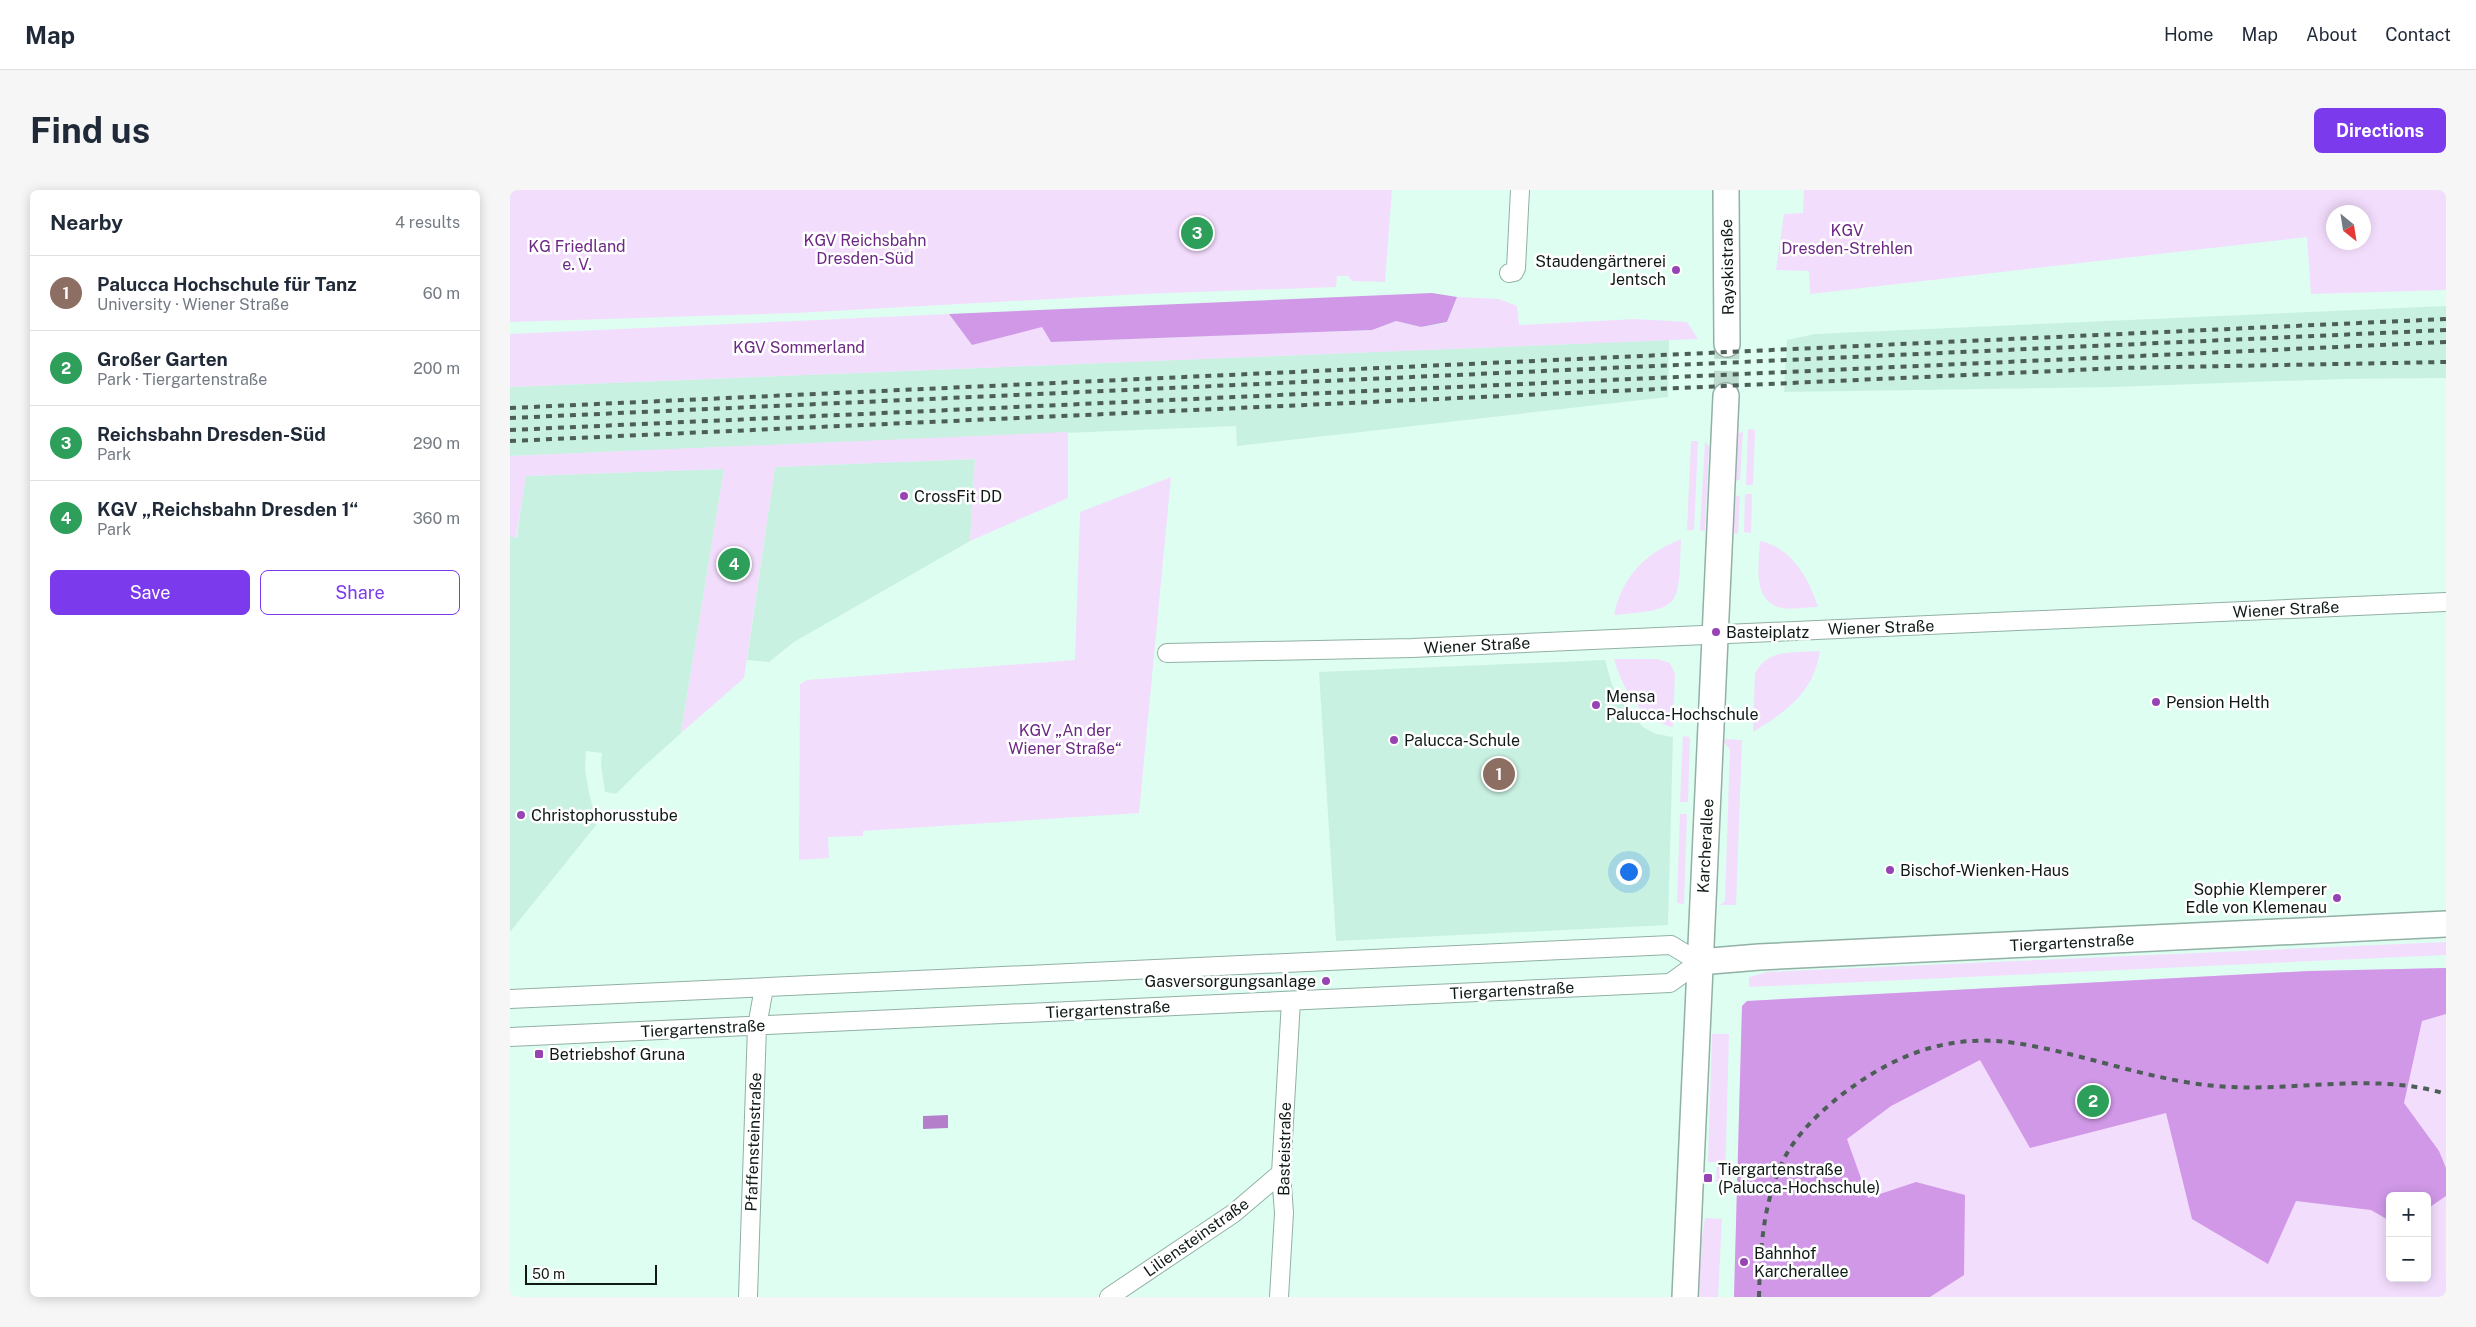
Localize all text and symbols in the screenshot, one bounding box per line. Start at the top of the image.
text: Map [25,21,75,49]
text: Home [2164,24,2214,45]
text: Map [2242,24,2278,45]
text: About [2306,24,2357,45]
text: Contact [2385,24,2451,45]
button: Directions [2314,108,2446,153]
text: Find us [30,110,150,151]
north arrow [2326,205,2371,250]
text: Nearby [50,210,123,235]
text: 4 results [395,213,460,232]
pin: 3 [1181,214,1213,252]
street label: Rayskistraße [1717,219,1738,315]
park label: KGV Dresden-Strehlen [1781,221,1913,258]
park label: KGV Reichsbahn Dresden-Süd [804,231,926,268]
park label: KG Friedland e. V. [528,237,626,274]
place label: Staudengärtnerei Jentsch [1535,252,1666,289]
marker: Staudengärtnerei Jentsch [1670,264,1682,276]
text: Palucca Hochschule für Tanz [97,273,357,295]
text: 1 [63,284,69,303]
text: 60 m [423,284,460,303]
text: University · Wiener Straße [97,295,289,314]
park label: KGV Sommerland [733,338,865,357]
text: Großer Garten [97,348,228,370]
text: 2 [61,359,71,378]
text: 200 m [413,359,460,378]
text: Park · Tiergartenstraße [97,370,267,389]
text: Reichsbahn Dresden-Süd [97,423,326,445]
text: 3 [61,434,71,453]
text: 290 m [413,434,460,453]
text: Park [97,445,131,464]
place label: CrossFit DD [914,487,1002,506]
marker: CrossFit DD [898,490,910,502]
text: KGV „Reichsbahn Dresden 1“ [97,498,359,520]
text: 4 [61,509,71,528]
text: 360 m [413,509,460,528]
text: Park [97,520,131,539]
pin: 4 [718,545,750,583]
button: Save [50,570,250,615]
button: Share [260,570,460,615]
street label: Wiener Straße [2232,597,2340,622]
street label: Wiener Straße [1827,616,1935,639]
place label: Basteiplatz [1726,623,1810,642]
marker: Basteiplatz [1710,626,1722,638]
street label: Wiener Straße [1423,633,1531,658]
place label: Mensa Palucca-Hochschule [1606,687,1759,724]
place label: Pension Helth [2166,693,2269,712]
marker: Pension Helth [2150,696,2162,708]
marker: Mensa Palucca-Hochschule [1590,699,1602,711]
park label: KGV „An der Wiener Straße“ [1008,721,1122,758]
place label: Palucca-Schule [1404,731,1520,750]
marker: Palucca-Schule [1388,734,1400,746]
pin: 1 [1483,755,1515,793]
street label: Karcherallee [1694,798,1717,894]
place label: Christophorusstube [531,806,678,825]
marker: Christophorusstube [515,809,527,821]
your location [1616,859,1642,885]
place label: Bischof-Wienken-Haus [1900,861,2069,880]
marker: Bischof-Wienken-Haus [1884,864,1896,876]
place label: Sophie Klemperer Edle von Klemenau [2186,880,2327,917]
marker: Sophie Klemperer Edle von Klemenau [2331,892,2343,904]
street label: Tiergartenstraße [2009,930,2135,955]
place label: Gasversorgungsanlage [1145,972,1316,991]
marker: Gasversorgungsanlage [1320,975,1332,987]
street label: Tiergartenstraße [1449,978,1575,1003]
street label: Tiergartenstraße [1045,997,1171,1022]
street label: Tiergartenstraße [640,1016,766,1041]
place label: Betriebshof Gruna [549,1045,685,1064]
marker: Betriebshof Gruna [533,1048,545,1060]
street label: Pfaffensteinstraße [742,1072,765,1212]
pin: 2 [2077,1082,2109,1120]
street label: Basteistraße [1274,1102,1295,1196]
place label: Tiergartenstraße (Palucca-Hochschule) [1718,1160,1880,1197]
marker: Tiergartenstraße (Palucca-Hochschule) [1702,1172,1714,1184]
map controls [2386,1192,2431,1282]
button: + [2386,1192,2431,1237]
street label: Liliensteinstraße [1140,1194,1252,1281]
button: − [2386,1237,2431,1282]
place label: Bahnhof Karcherallee [1754,1244,1849,1281]
marker: Bahnhof Karcherallee [1738,1256,1750,1268]
scale bar [525,1262,658,1285]
text: 50 m [532,1266,565,1282]

